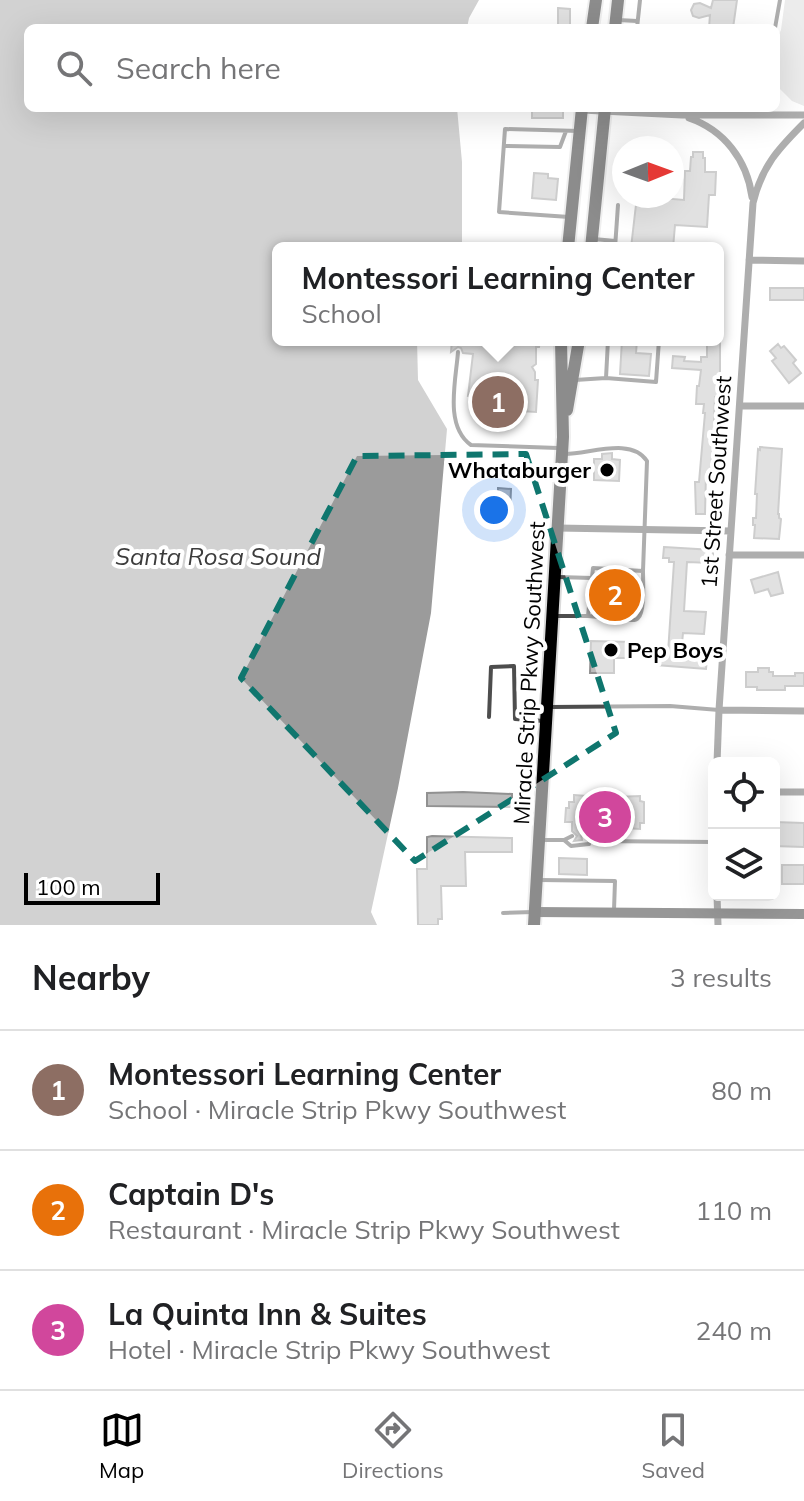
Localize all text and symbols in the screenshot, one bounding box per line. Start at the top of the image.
search box [24,24,780,112]
icon: search [52,46,96,90]
text: Search here [116,49,281,87]
north arrow [612,136,684,208]
popup [272,242,724,346]
text: Montessori Learning Center [301,259,695,297]
text: School [301,297,382,330]
pin: 1 [472,372,524,432]
street label: 1st Street Southwest [695,375,737,589]
place label: Whataburger [448,456,591,484]
marker: Whataburger [598,461,616,479]
your location [474,490,514,530]
street label: Miracle Strip Pkwy Southwest [507,520,551,825]
water label: Santa Rosa Sound [115,541,322,571]
pin: 2 [589,565,641,625]
place label: Pep Boys [627,636,724,664]
marker: Pep Boys [602,641,620,659]
map controls [708,757,780,901]
button: locate [708,757,780,829]
pin: 3 [579,787,631,847]
button: layers [708,829,780,901]
scale bar [24,869,160,905]
text: 100 m [36,873,101,901]
text: Nearby [32,956,150,999]
text: 3 results [670,961,772,994]
text: Montessori Learning Center [108,1055,501,1093]
text: 1 [50,1074,66,1107]
text: 80 m [711,1074,772,1107]
text: School · Miracle Strip Pkwy Southwest [108,1093,566,1126]
text: Captain D's [108,1175,274,1213]
text: 2 [50,1194,66,1227]
text: 110 m [696,1194,772,1227]
text: Restaurant · Miracle Strip Pkwy Southwest [108,1213,620,1246]
text: La Quinta Inn & Suites [108,1295,427,1333]
text: 3 [50,1314,66,1347]
text: 240 m [696,1314,772,1347]
text: Hotel · Miracle Strip Pkwy Southwest [108,1333,550,1366]
tab: Map [99,1408,144,1484]
tab: Directions [342,1408,444,1484]
tab: Saved [642,1408,705,1484]

